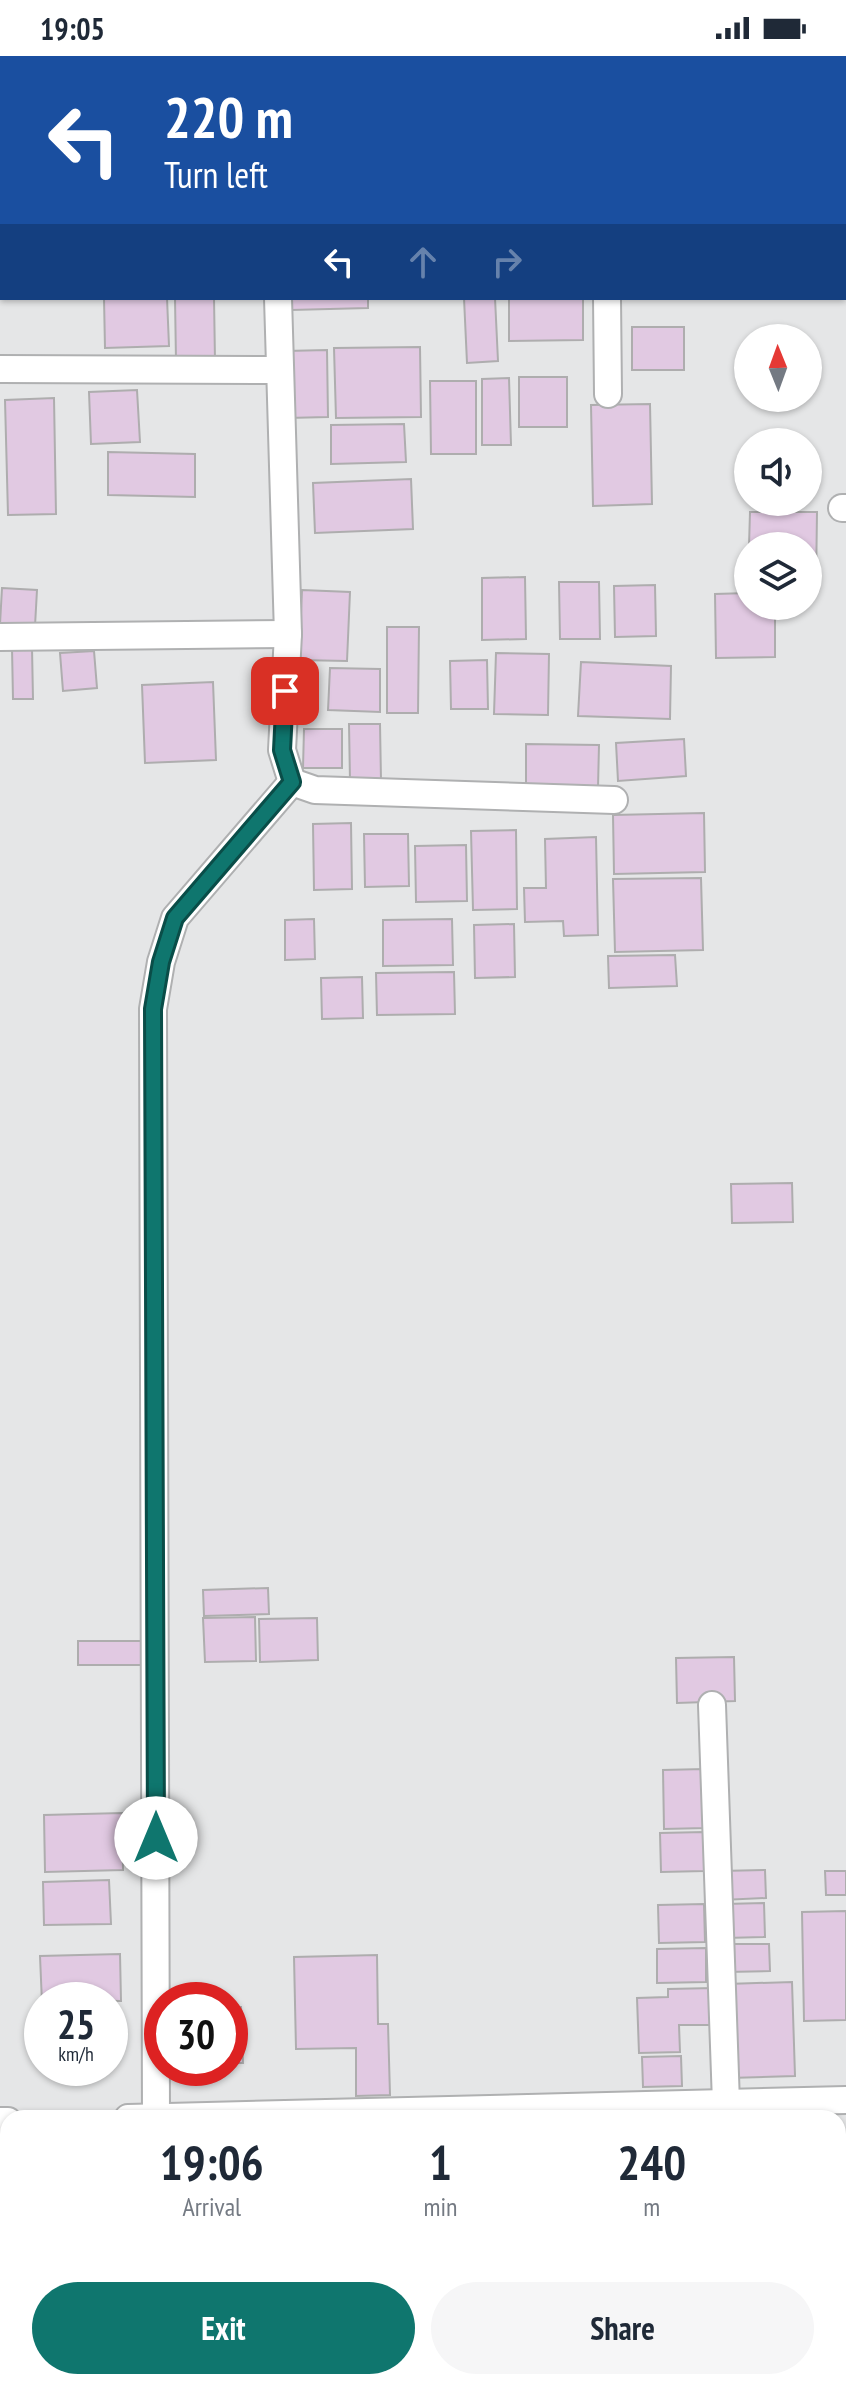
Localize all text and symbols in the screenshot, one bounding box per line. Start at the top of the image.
text: 19:05 [40,9,105,48]
text: 220 m [164,81,293,153]
icon: left [32,88,136,192]
text: Turn left [164,151,268,198]
icon: left [317,240,361,284]
icon: ahead [401,240,445,284]
icon: right [485,240,529,284]
north arrow [734,324,822,412]
map controls [734,324,822,620]
button: sound [734,428,822,516]
button: layers [734,532,822,620]
pin [251,657,319,725]
icon: arrive [263,669,307,713]
position arrow [114,1796,198,1880]
speed limit sign: 30 [144,1982,248,2086]
text: 25 [57,1998,95,2050]
text: km/h [58,2041,94,2067]
text: 19:06 [160,2131,264,2193]
text: 1 [429,2131,452,2193]
text: 240 [617,2131,686,2193]
text: Arrival [182,2190,241,2223]
text: min [423,2190,457,2223]
text: m [643,2190,660,2223]
button: Exit [32,2282,415,2374]
button: Share [431,2282,814,2374]

